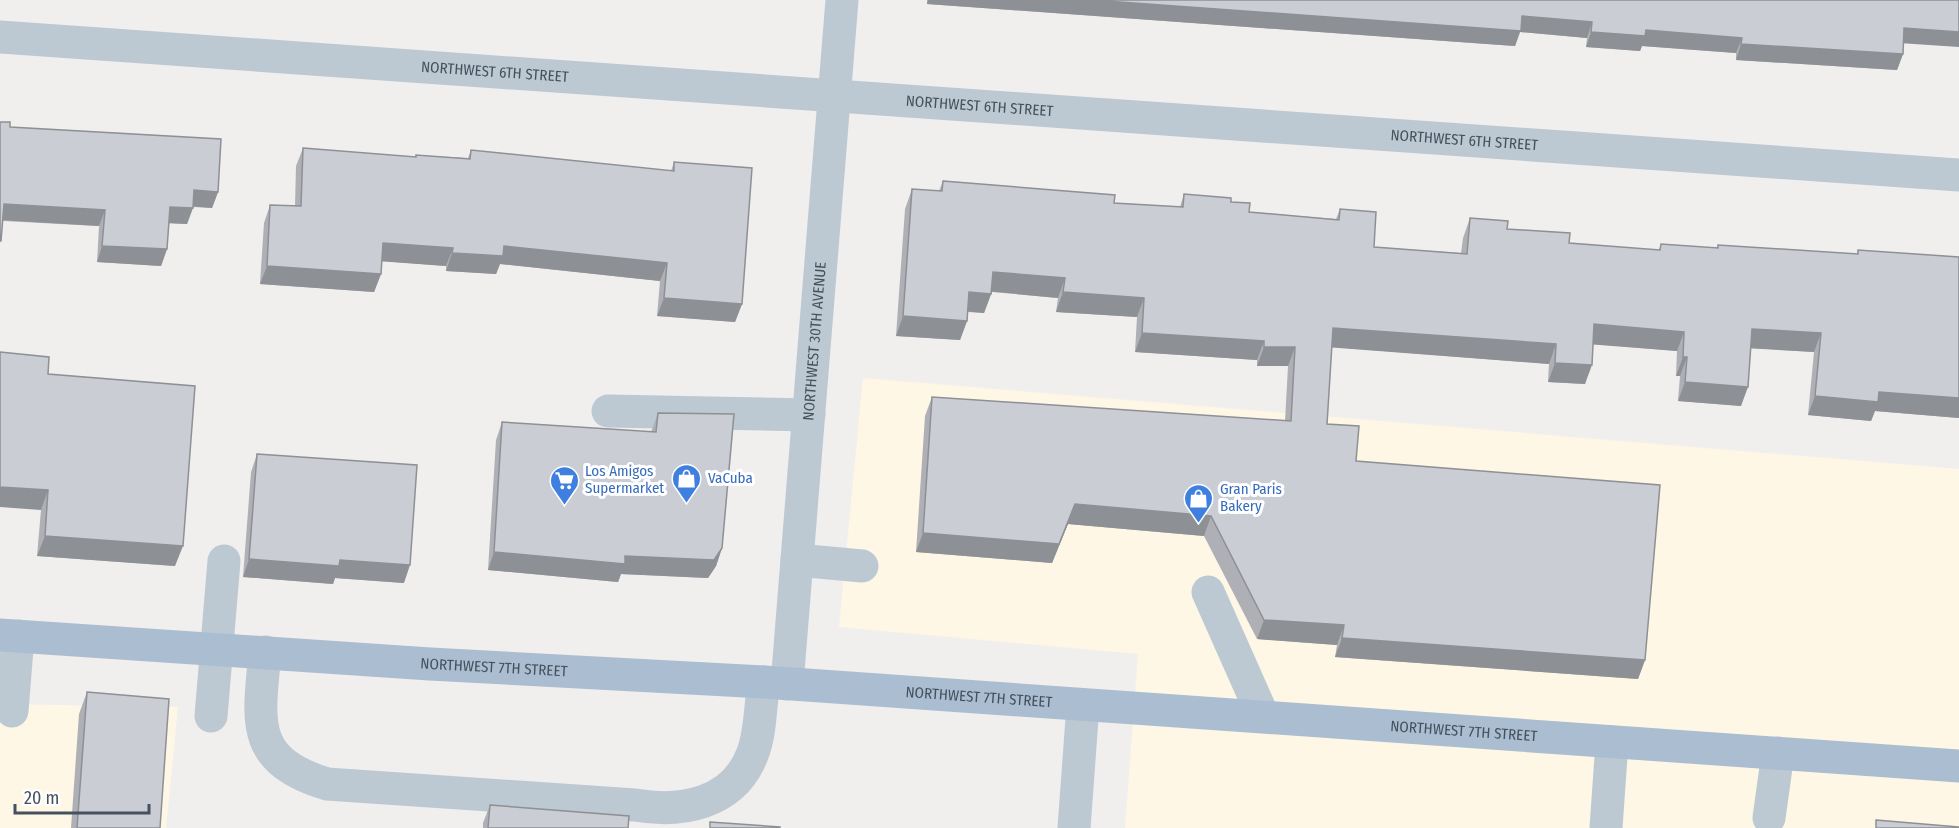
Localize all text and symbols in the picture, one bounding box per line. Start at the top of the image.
street label: NORTHWEST 6TH STREET [420,58,569,86]
street label: NORTHWEST 6TH STREET [905,92,1054,120]
street label: NORTHWEST 6TH STREET [1390,126,1539,154]
street label: NORTHWEST 30TH AVENUE [799,261,830,421]
place label: Los Amigos Supermarket [585,462,664,497]
shop icon: VaCuba [671,462,703,504]
supermarket icon: Los Amigos Supermarket [548,464,580,506]
place label: VaCuba [708,469,753,487]
place label: Gran Paris Bakery [1220,480,1282,515]
shop icon: Gran Paris Bakery [1183,482,1215,524]
street label: NORTHWEST 7TH STREET [420,654,568,680]
street label: NORTHWEST 7TH STREET [905,683,1053,711]
street label: NORTHWEST 7TH STREET [1390,717,1538,745]
scale bar [15,777,148,815]
text: 20 m [24,787,59,809]

